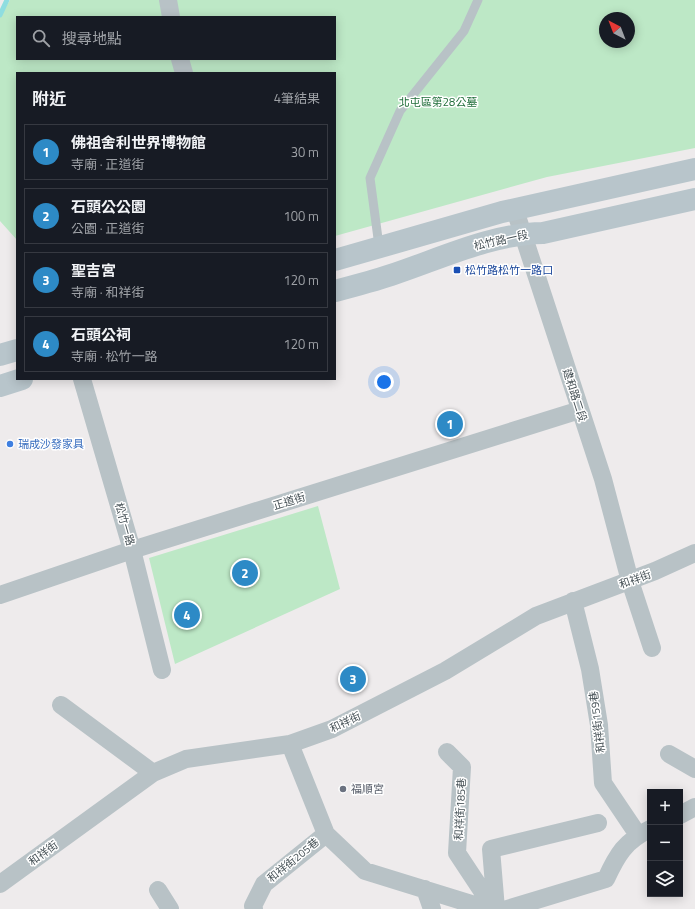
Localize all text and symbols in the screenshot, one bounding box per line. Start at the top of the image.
north arrow [599,12,635,48]
search box [16,16,336,60]
icon: search [30,27,52,49]
text: 搜尋地點 [62,27,122,50]
text: 附近 [32,86,66,112]
text: 4筆結果 [274,88,320,108]
park label: 北屯區第28公墓 [399,94,477,110]
text: 佛祖舍利世界博物館 [71,131,206,154]
text: 1 [42,142,50,162]
text: 30 m [291,142,319,162]
text: 寺廟 · 正道街 [71,154,145,174]
text: 石頭公公園 [71,195,146,218]
text: 2 [42,206,50,226]
text: 100 m [283,206,319,226]
text: 公園 · 正道街 [71,218,145,238]
street label: 松竹路一段 [472,226,530,254]
text: 聖吉宮 [71,259,116,282]
place label: 松竹路松竹一路口 [465,262,553,278]
marker: 松竹路松竹一路口 [452,265,462,275]
text: 3 [42,270,50,290]
text: 120 m [283,270,319,290]
text: 寺廟 · 和祥街 [71,282,145,302]
text: 石頭公祠 [71,323,131,346]
text: 4 [42,334,50,354]
text: 120 m [283,334,319,354]
text: 寺廟 · 松竹一路 [71,346,158,366]
street label: 建和路二段 [559,366,591,424]
your location [374,372,394,392]
pin: 1 [437,409,463,439]
place label: 瑞成沙發家具 [18,436,84,452]
marker: 瑞成沙發家具 [5,439,15,449]
street label: 正道街 [271,489,307,513]
street label: 松竹一路 [111,501,139,547]
pin: 2 [232,558,258,588]
street label: 和祥街 [617,566,653,592]
pin: 4 [174,600,200,630]
pin: 3 [340,664,366,694]
street label: 和祥街159巷 [585,690,609,754]
street label: 和祥街 [327,708,363,736]
street label: 和祥街185巷 [450,777,470,841]
place label: 福順宮 [351,781,384,797]
marker: 福順宮 [338,784,348,794]
map controls [647,789,683,897]
button: + [647,789,683,825]
button: − [647,825,683,861]
street label: 和祥街205巷 [264,834,322,886]
street label: 和祥街 [25,837,61,869]
button: layers [647,861,683,897]

